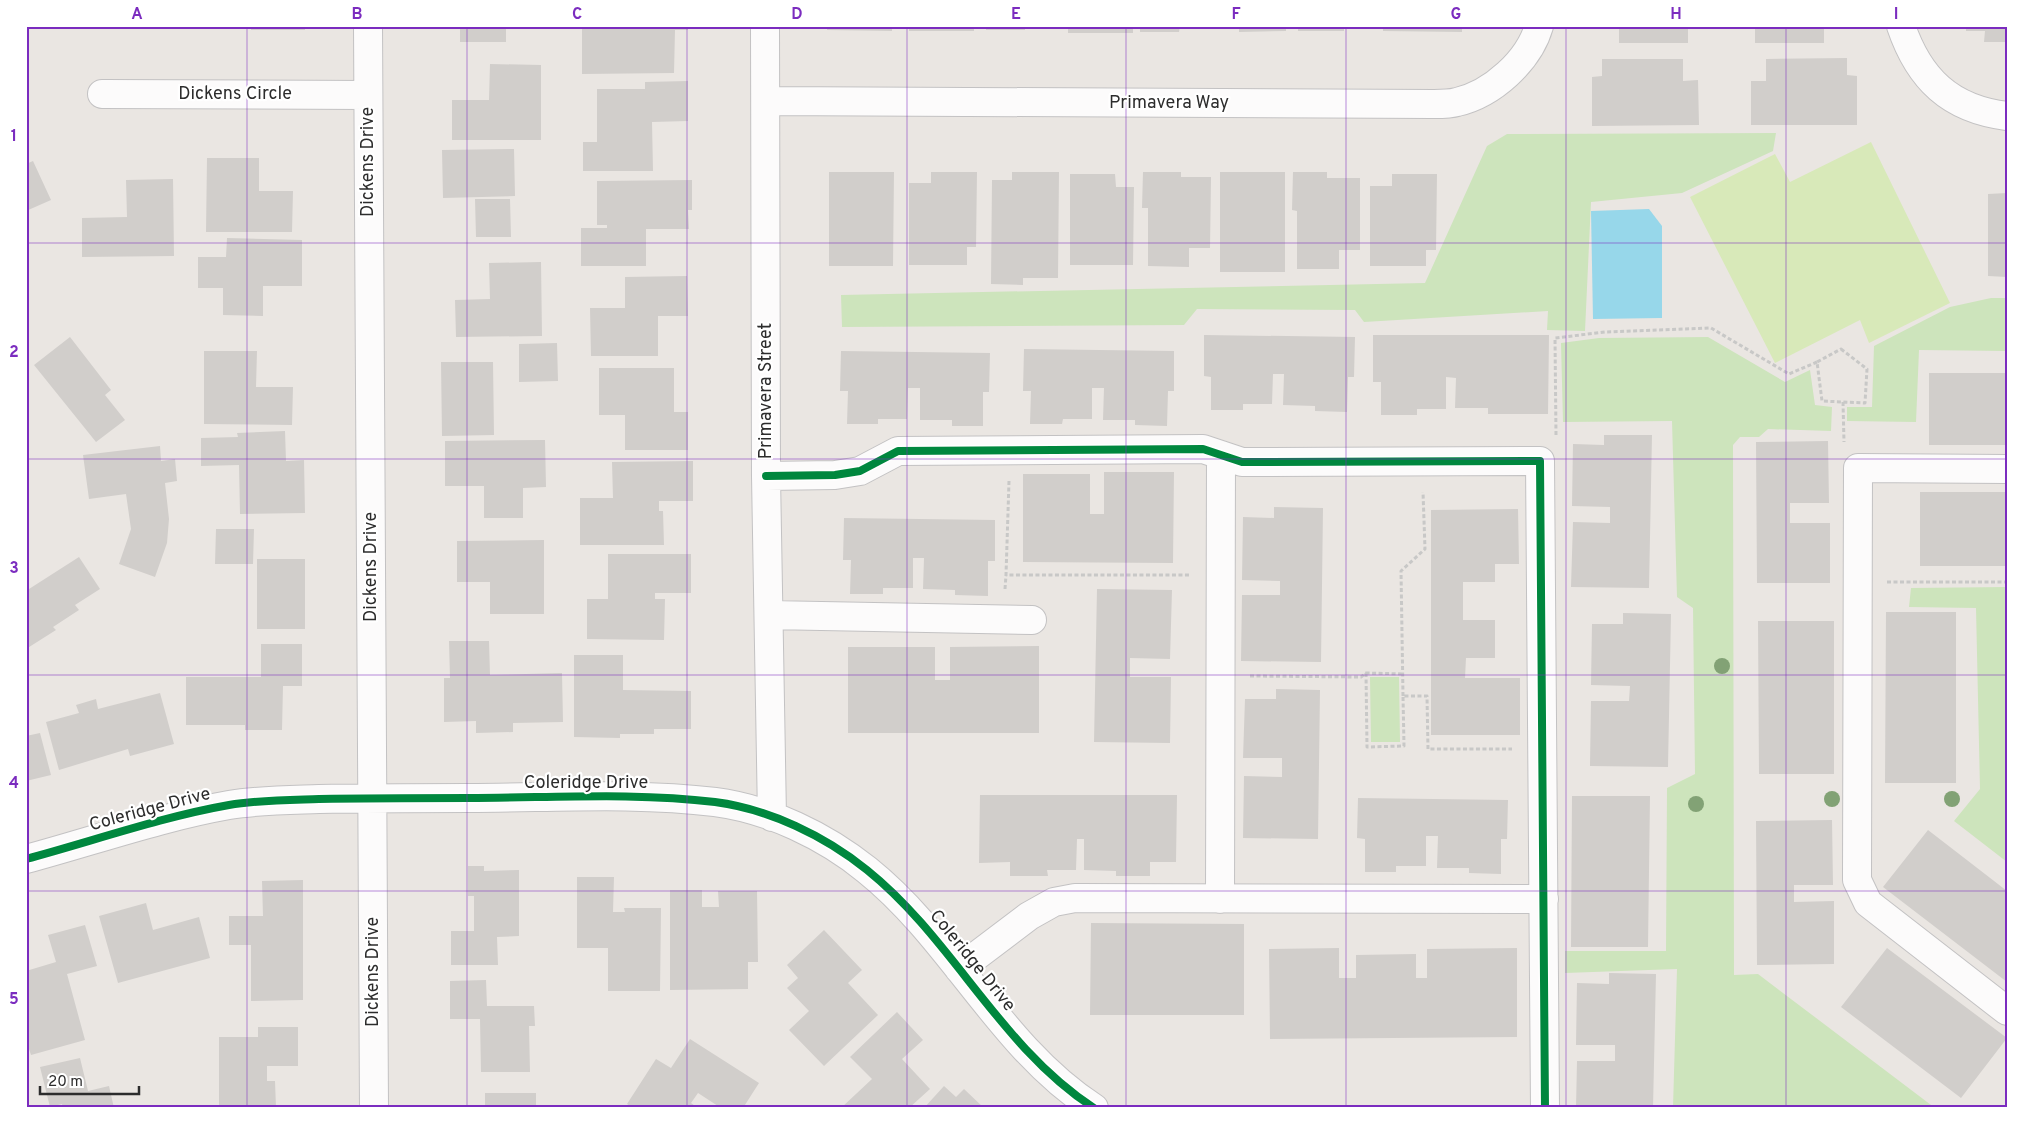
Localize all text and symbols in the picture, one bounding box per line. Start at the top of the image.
text: A [131,5,143,25]
text: B [351,5,363,25]
text: C [572,5,582,25]
text: D [791,5,803,25]
text: E [1011,5,1021,25]
text: F [1231,5,1241,25]
text: G [1451,5,1461,25]
text: H [1670,5,1682,25]
text: I [1894,5,1898,25]
street label: Dickens Circle [178,83,292,106]
street label: Primavera Way [1109,92,1229,115]
street label: Dickens Drive [357,107,380,217]
text: 1 [11,127,17,147]
street label: Primavera Street [755,323,778,459]
text: 2 [9,343,19,363]
street label: Dickens Drive [360,512,383,622]
text: 3 [9,559,19,579]
street label: Coleridge Drive [524,772,648,795]
text: 4 [9,774,19,794]
street label: Coleridge Drive [87,783,213,837]
street label: Coleridge Drive [924,905,1020,1017]
street label: Dickens Drive [362,917,385,1027]
text: 5 [9,990,19,1010]
scale bar [40,1064,139,1096]
text: 20 m [48,1073,83,1092]

